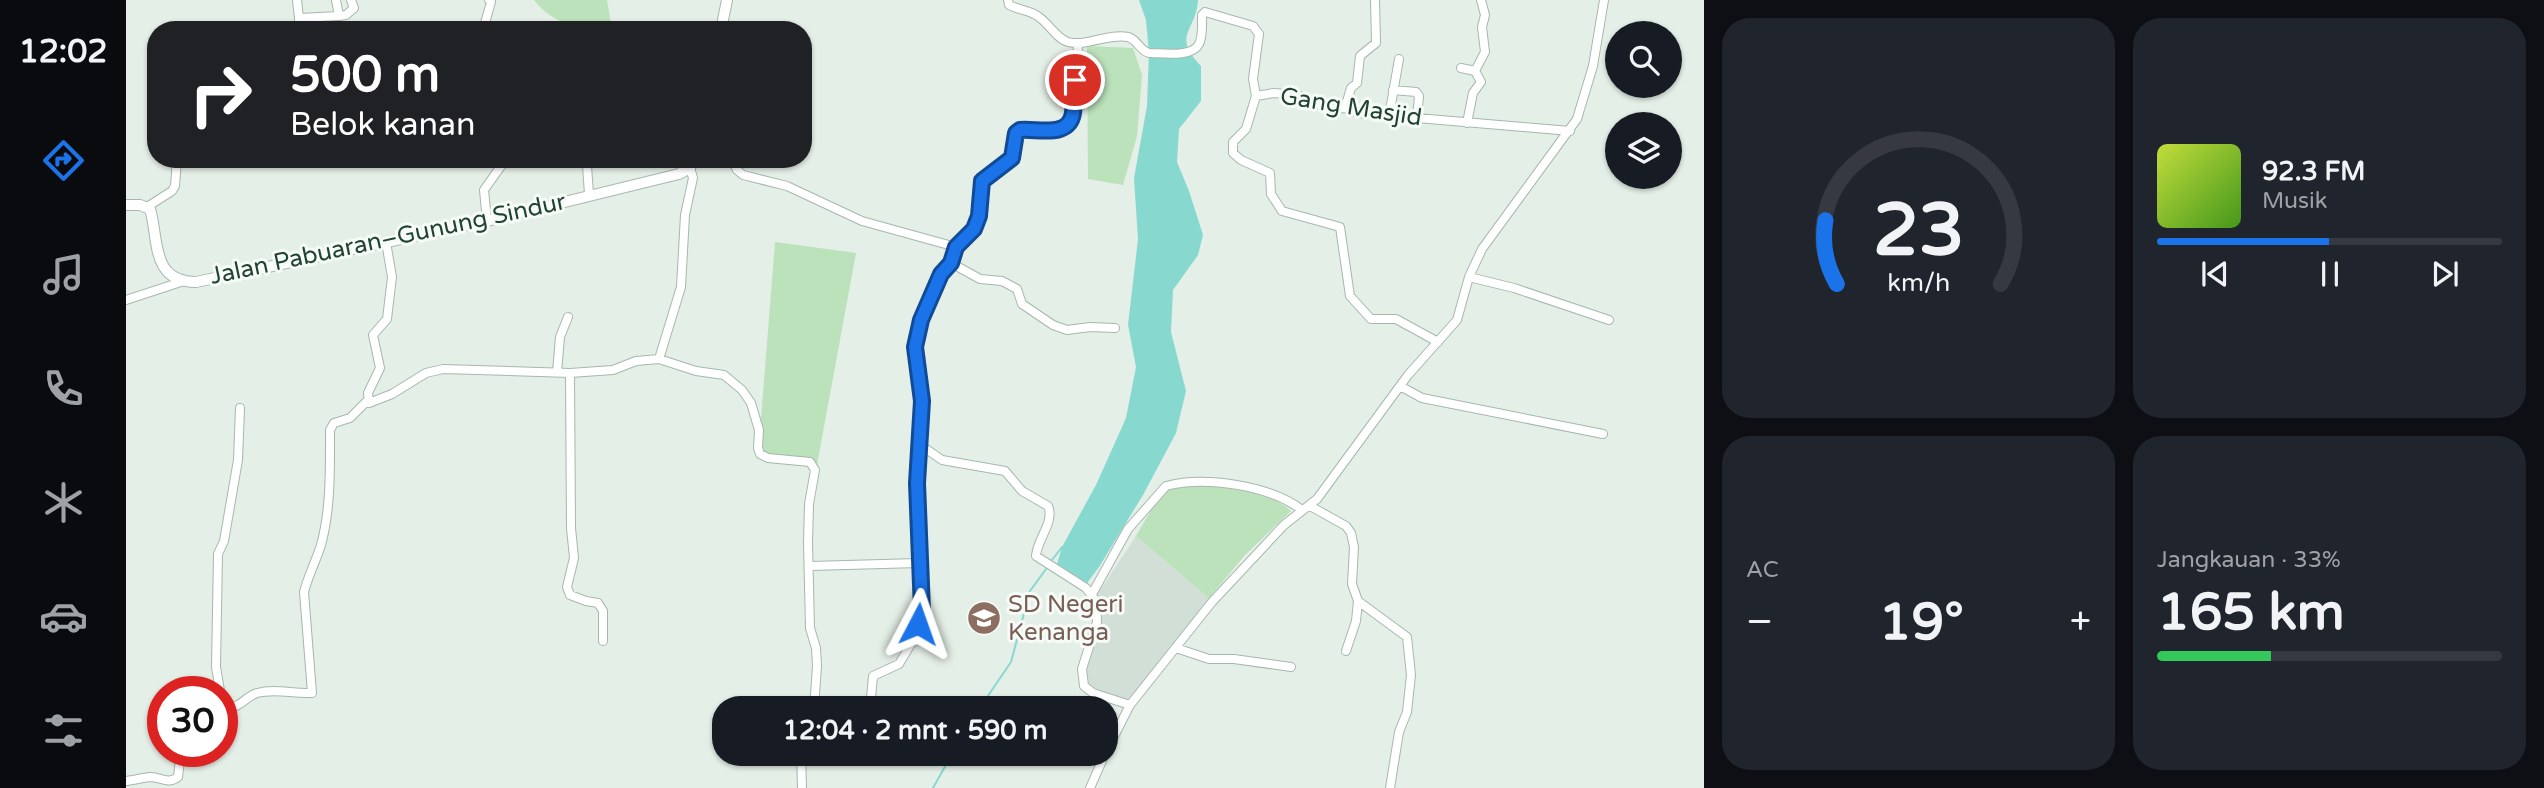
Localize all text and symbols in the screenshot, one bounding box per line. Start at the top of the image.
map controls [1605,21,1682,189]
button: search [1605,21,1682,98]
text: 12:02 [19,33,107,71]
text: 500 m [290,46,440,105]
icon: right [175,49,266,140]
pin [1045,50,1105,110]
icon: arrive [1056,61,1094,99]
street label: Gang Masjid [1278,81,1424,133]
text: Belok kanan [290,106,475,144]
button: layers [1605,112,1682,189]
icon: directions [39,136,88,185]
text: 92.3 FM [2262,156,2365,187]
street label: Jalan Pabuaran–Gunung Sindur [207,187,569,291]
text: Musik [2262,187,2327,215]
text: 23 [1873,188,1964,276]
icon: music [39,250,88,299]
icon: previous [2196,255,2234,293]
icon: pause [2311,255,2349,293]
icon: next [2426,255,2464,293]
text: km/h [1887,268,1950,298]
icon: phone [39,364,88,413]
icon: climate [39,478,88,527]
text: Jangkauan · 33% [2157,546,2341,574]
text: AC [1746,556,1779,584]
text: 165 km [2157,581,2345,644]
position arrow [881,587,955,661]
place label: SD Negeri Kenanga [1008,590,1123,647]
text: 19° [1879,591,1964,654]
icon: car [39,592,88,641]
school or university icon: SD Negeri Kenanga [965,599,1003,637]
text: − [1746,599,1773,645]
text: + [2070,599,2091,645]
speed limit sign: 30 [147,676,238,767]
icon: filters [39,706,88,755]
text: 12:04 · 2 mnt · 590 m [783,715,1047,746]

